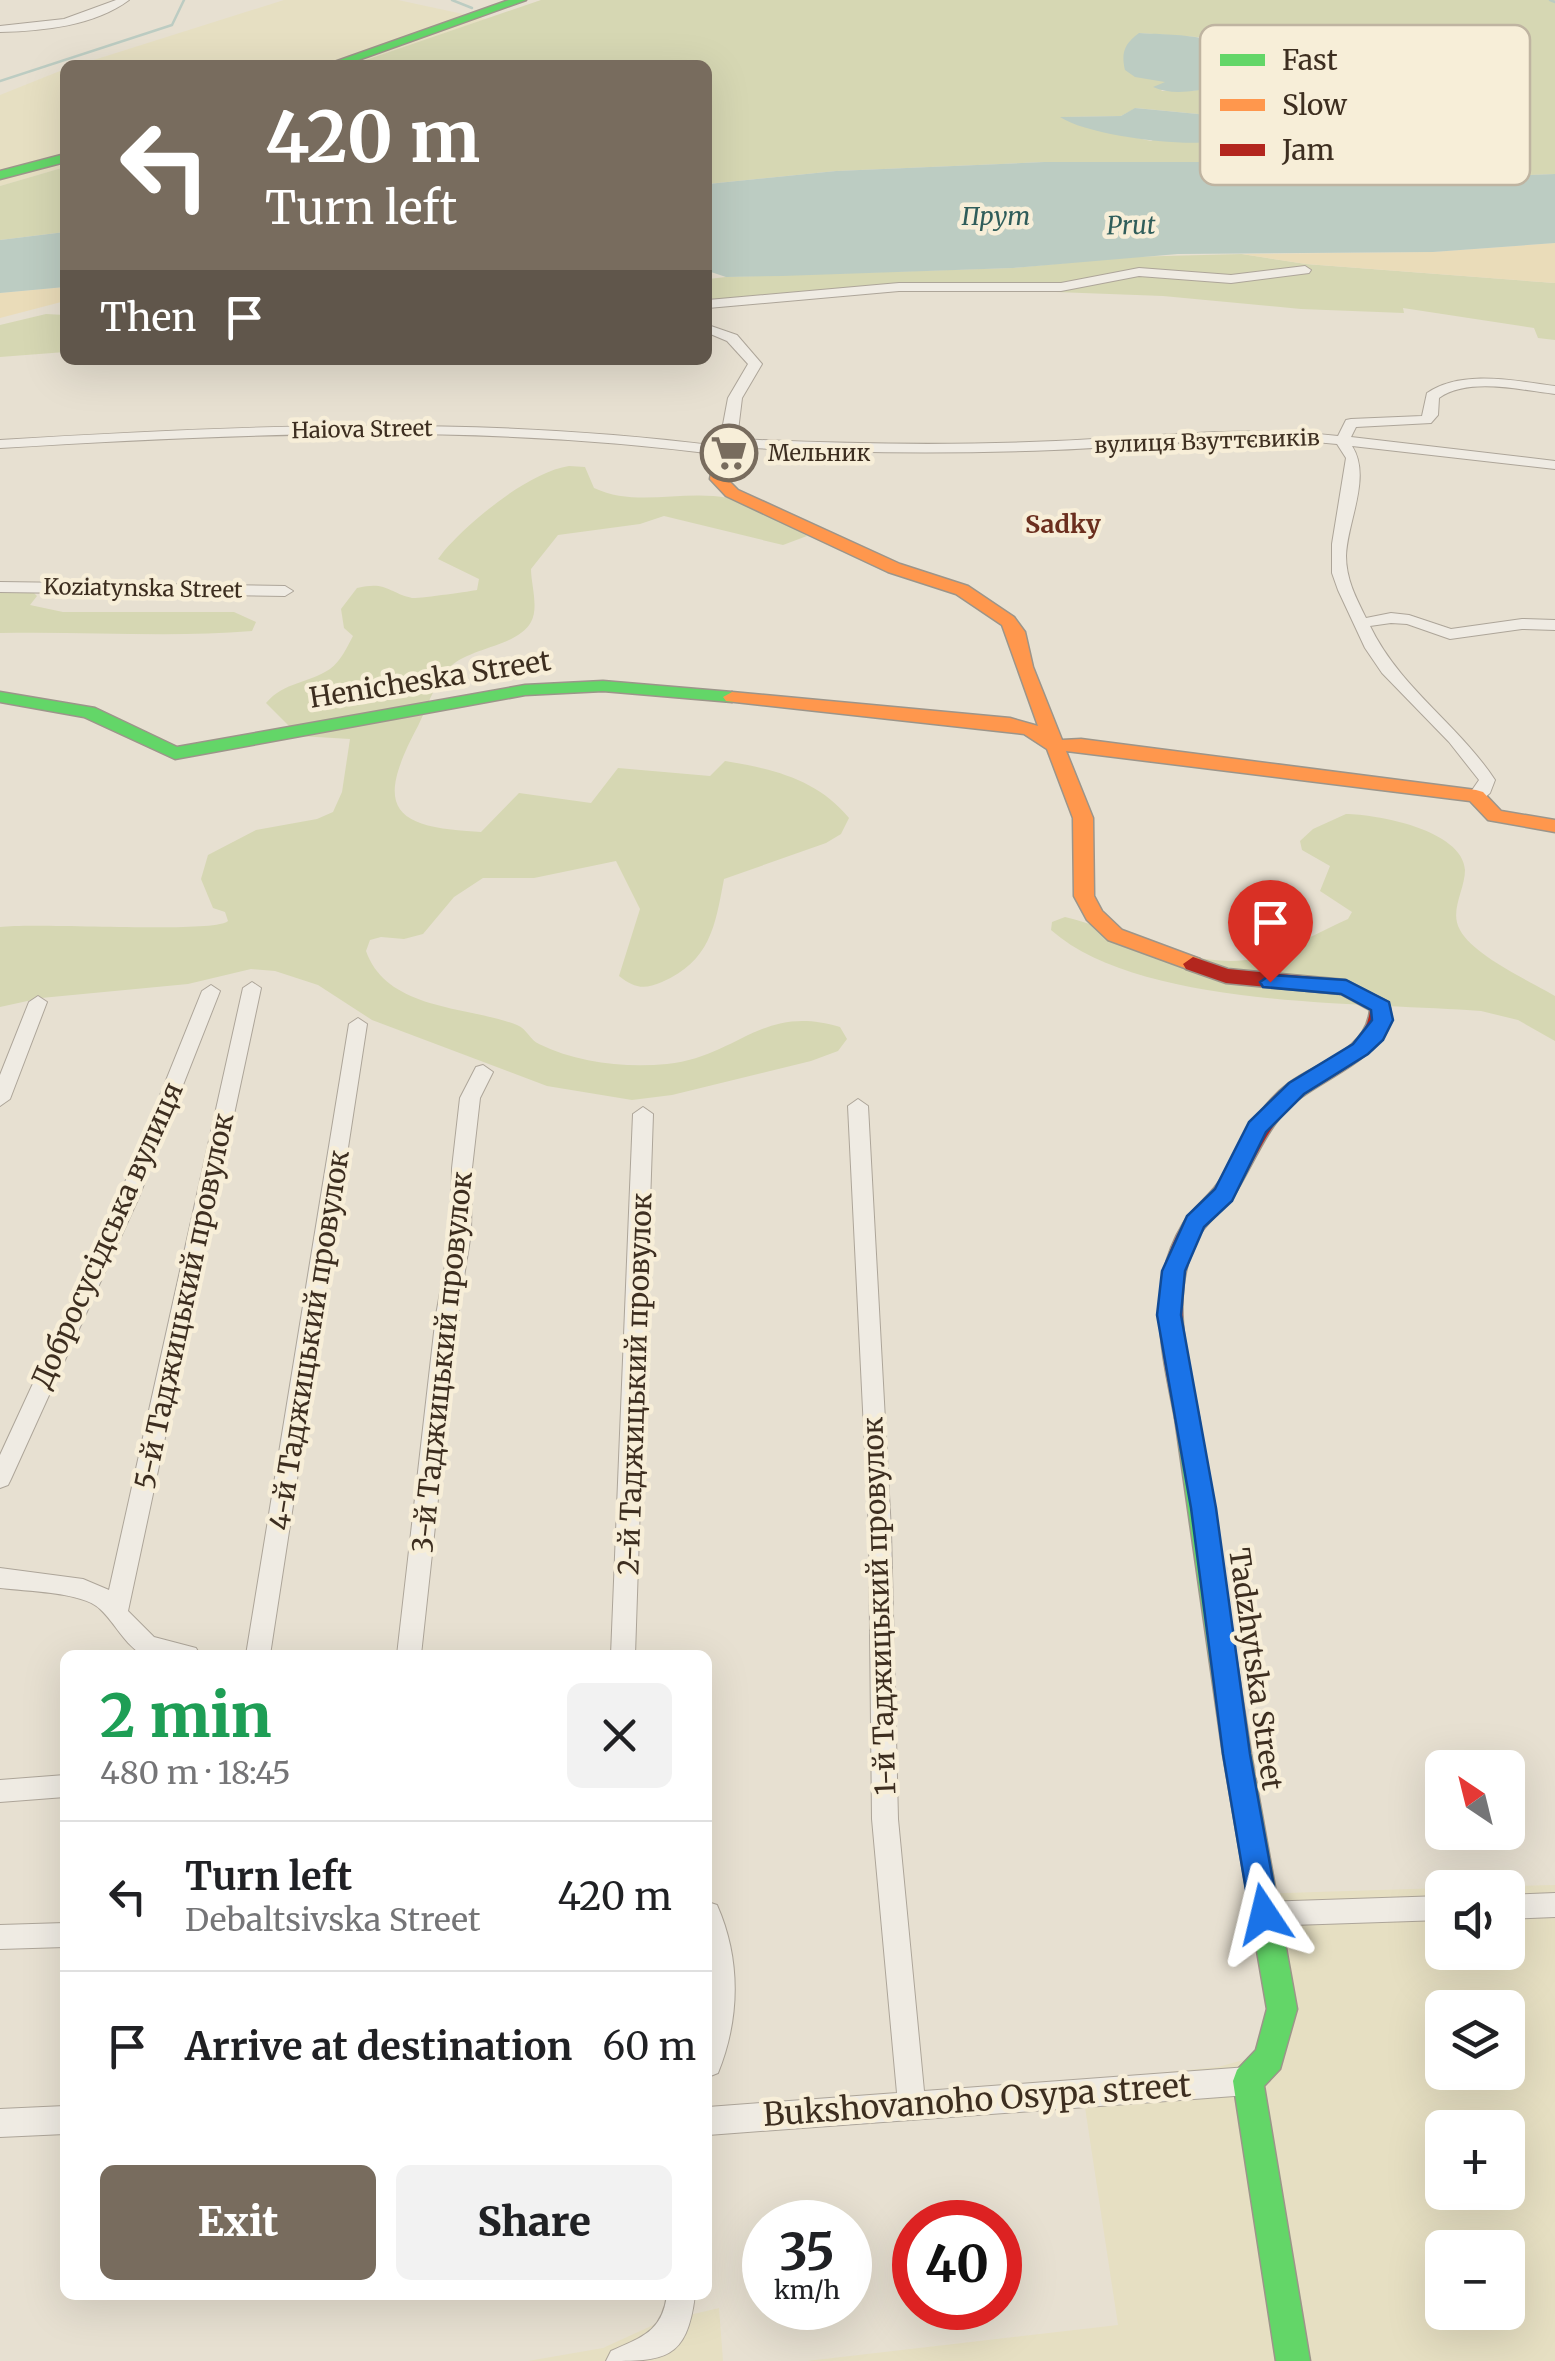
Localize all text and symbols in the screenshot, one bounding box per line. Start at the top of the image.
legend [1200,25,1530,185]
text: Fast [1282,42,1338,78]
text: Slow [1282,87,1347,123]
text: 420 m [265,93,480,181]
icon: left [100,100,230,230]
text: Jam [1281,132,1335,168]
text: Turn left [265,180,457,236]
water label: Прут [962,200,1030,232]
water label: Prut [1106,209,1156,241]
icon: arrive [217,290,272,345]
text: Then [100,294,197,341]
street label: Haiova Street [291,414,433,444]
supermarket icon: Мельник [699,423,759,483]
street label: вулиця Взуттєвиків [1094,423,1320,459]
place label: Мельник [768,439,871,467]
district label: Sadky [1025,508,1101,540]
street label: Koziatynska Street [43,572,243,604]
street label: Henicheska Street [307,642,553,716]
pin [1228,880,1313,983]
icon: arrive [1243,895,1298,950]
street label: Добросусідська вулиця [23,1076,191,1394]
street label: 5-й Таджицький провулок [126,1109,242,1492]
street label: 4-й Таджицький провулок [261,1147,357,1533]
street label: 3-й Таджицький провулок [404,1169,480,1555]
street label: 2-й Таджицький провулок [610,1192,660,1576]
street label: 1-й Таджицький провулок [854,1416,904,1796]
street label: Tadzhytska Street [1221,1546,1291,1792]
text: 2 min [100,1678,272,1753]
button: close [567,1683,672,1788]
north arrow [1425,1750,1525,1850]
map controls [1425,1750,1525,2330]
text: 480 m · 18:45 [100,1753,291,1793]
text: Turn left [185,1853,352,1900]
position arrow [1212,1862,1316,1966]
icon: left [100,1869,155,1924]
button: sound [1425,1870,1525,1970]
text: 420 m [557,1873,672,1920]
text: Debaltsivska Street [185,1900,480,1940]
button: layers [1425,1990,1525,2090]
icon: arrive [100,2019,155,2074]
text: Arrive at destination [185,2023,572,2070]
text: 60 m [602,2023,696,2070]
street label: Bukshovanoho Osypa street [762,2065,1193,2135]
button: + [1425,2110,1525,2210]
button: Exit [100,2165,376,2280]
button: Share [396,2165,672,2280]
speed limit sign: 40 [892,2200,1022,2330]
text: 35 [779,2221,835,2284]
button: − [1425,2230,1525,2330]
text: km/h [774,2274,840,2306]

